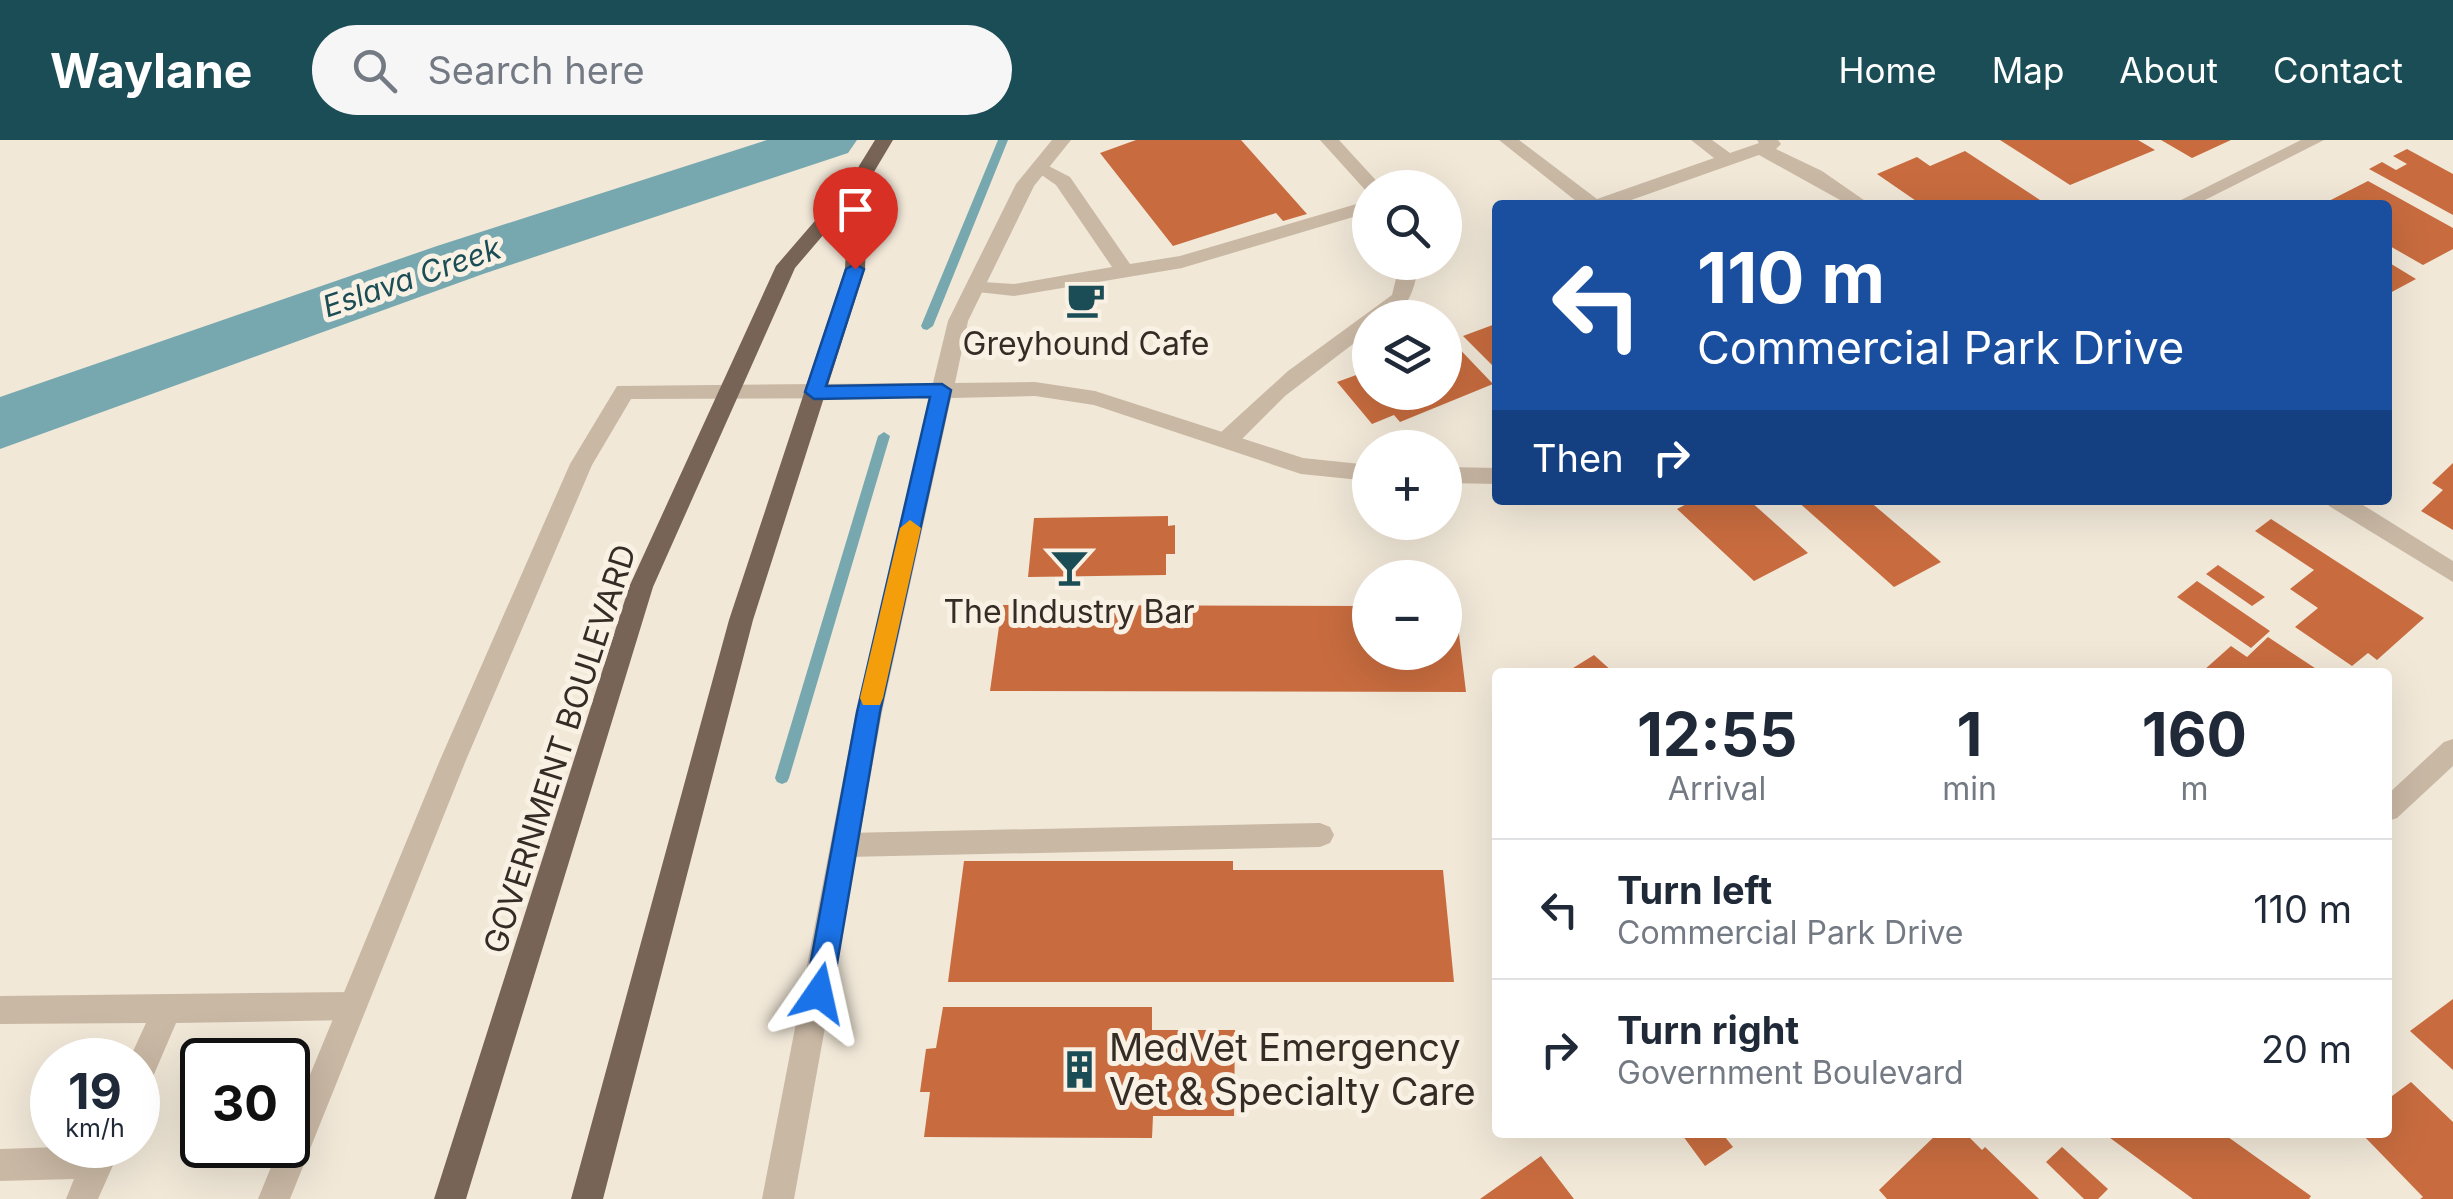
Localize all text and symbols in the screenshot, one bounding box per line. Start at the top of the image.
search box [312,25,1012,115]
text: Waylane [50,41,252,100]
icon: search [347,43,402,98]
text: Search here [427,47,645,93]
text: Home [1839,49,1937,91]
text: Map [1992,49,2064,91]
text: About [2119,49,2218,91]
text: Contact [2273,49,2403,91]
pin [813,167,898,270]
map controls [1352,170,1462,670]
button: search [1352,170,1462,280]
icon: arrive [828,182,883,237]
water label: Eslava Creek [318,230,506,324]
text: 110 m [1697,235,1885,320]
icon: left [1532,240,1662,370]
cafe icon: Greyhound Cafe [1065,278,1107,320]
button: layers [1352,300,1462,410]
text: Commercial Park Drive [1697,320,2184,375]
place label: Greyhound Cafe [963,324,1210,363]
button: + [1352,430,1462,540]
icon: right [1644,430,1699,485]
text: Then [1532,435,1624,481]
street label: GOVERNMENT BOULEVARD [475,540,644,958]
bar icon: The Industry Bar [1048,546,1090,588]
button: − [1352,560,1462,670]
place label: The Industry Bar [943,592,1195,631]
text: 12:55 [1637,698,1797,770]
text: 1 [1957,698,1982,770]
text: 160 [2142,698,2247,770]
text: Arrival [1668,769,1766,808]
text: min [1942,769,1997,808]
text: m [2180,769,2208,808]
text: Turn left [1617,867,1772,913]
icon: left [1532,882,1587,937]
text: 110 m [2253,886,2352,932]
text: Commercial Park Drive [1617,913,1963,952]
position arrow [767,941,871,1045]
text: Turn right [1617,1007,1799,1053]
icon: right [1532,1022,1587,1077]
place label: MedVet Emergency Vet & Specialty Care [1109,1024,1476,1114]
text: 20 m [2261,1026,2352,1072]
speed limit sign: 30 [180,1038,310,1168]
building icon: MedVet Emergency Vet & Specialty Care [1058,1049,1100,1091]
text: Government Boulevard [1617,1053,1964,1092]
text: 19 [68,1061,122,1121]
text: km/h [65,1113,125,1143]

